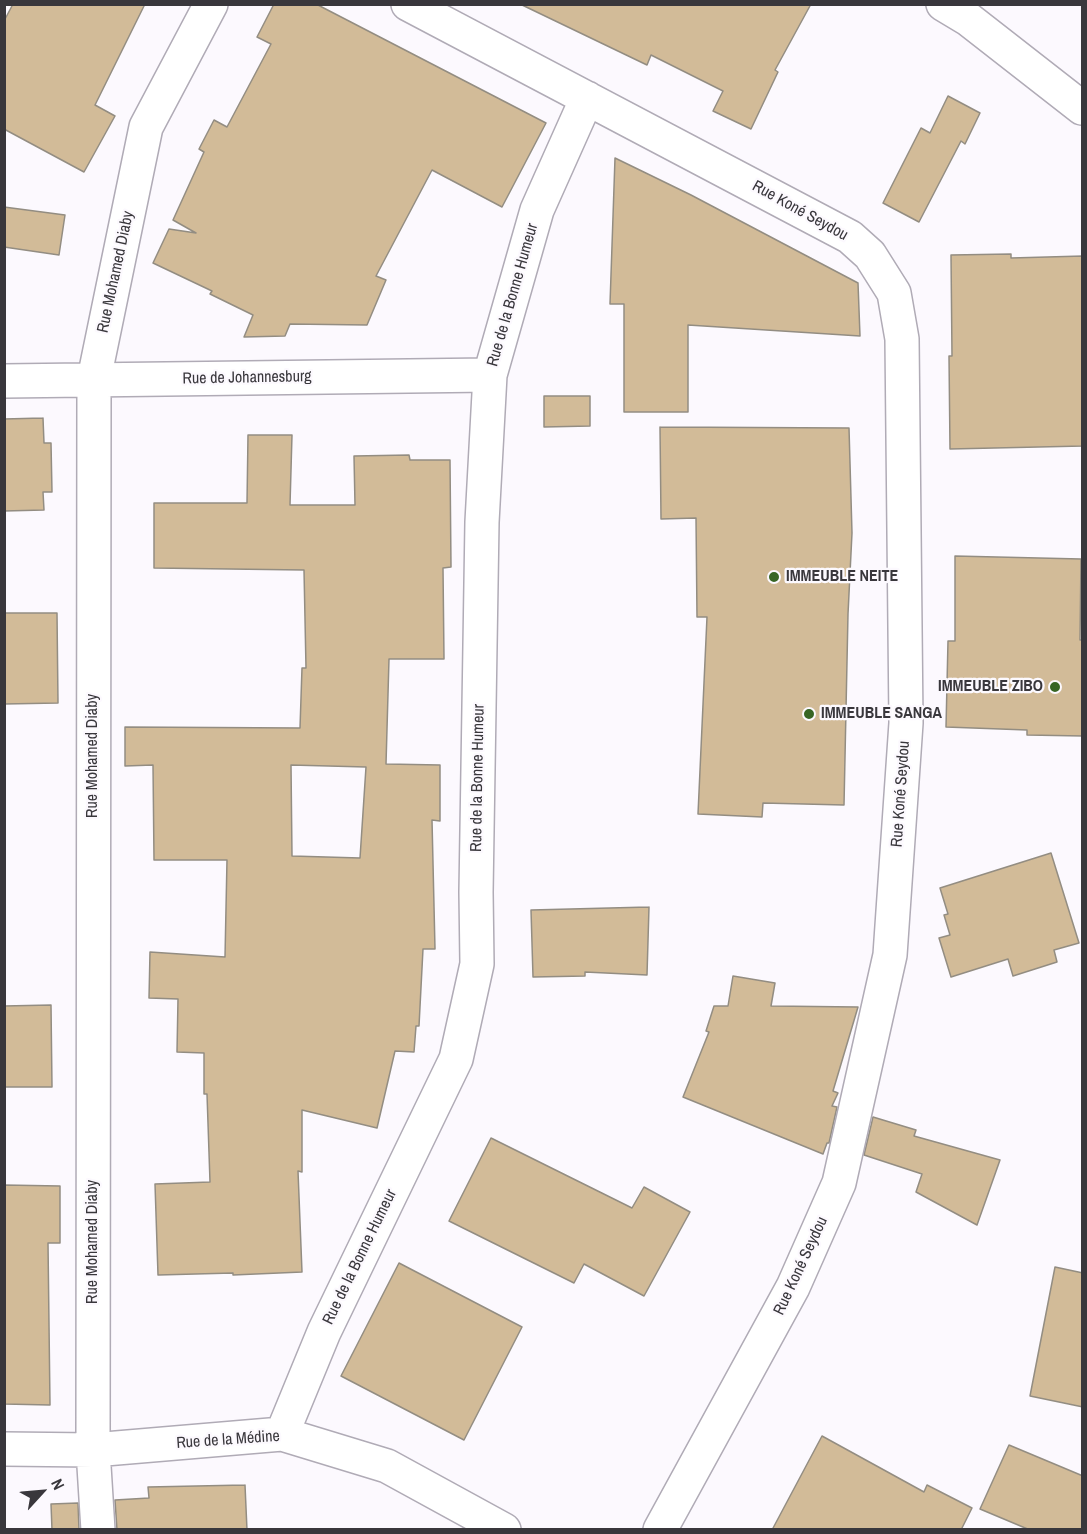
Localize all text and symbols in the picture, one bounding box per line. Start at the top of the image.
street label: Rue Koné Seydou [749,177,851,245]
street label: Rue Mohamed Diaby [94,209,138,335]
street label: Rue de la Bonne Humeur [483,221,543,369]
street label: Rue de Johannesburg [182,367,312,389]
place label: IMMEUBLE NEITE [786,567,898,587]
marker: IMMEUBLE NEITE [767,570,781,584]
place label: IMMEUBLE ZIBO [938,677,1043,697]
marker: IMMEUBLE ZIBO [1048,680,1062,694]
street label: Rue Mohamed Diaby [83,694,103,818]
street label: Rue de la Bonne Humeur [467,704,489,852]
place label: IMMEUBLE SANGA [821,704,942,724]
marker: IMMEUBLE SANGA [802,707,816,721]
street label: Rue Koné Seydou [888,740,914,848]
street label: Rue Mohamed Diaby [83,1180,103,1304]
street label: Rue de la Bonne Humeur [319,1186,401,1328]
street label: Rue Koné Seydou [770,1214,832,1318]
street label: Rue de la Médine [176,1427,280,1453]
north arrow [12,1462,72,1522]
text: N [46,1475,70,1493]

